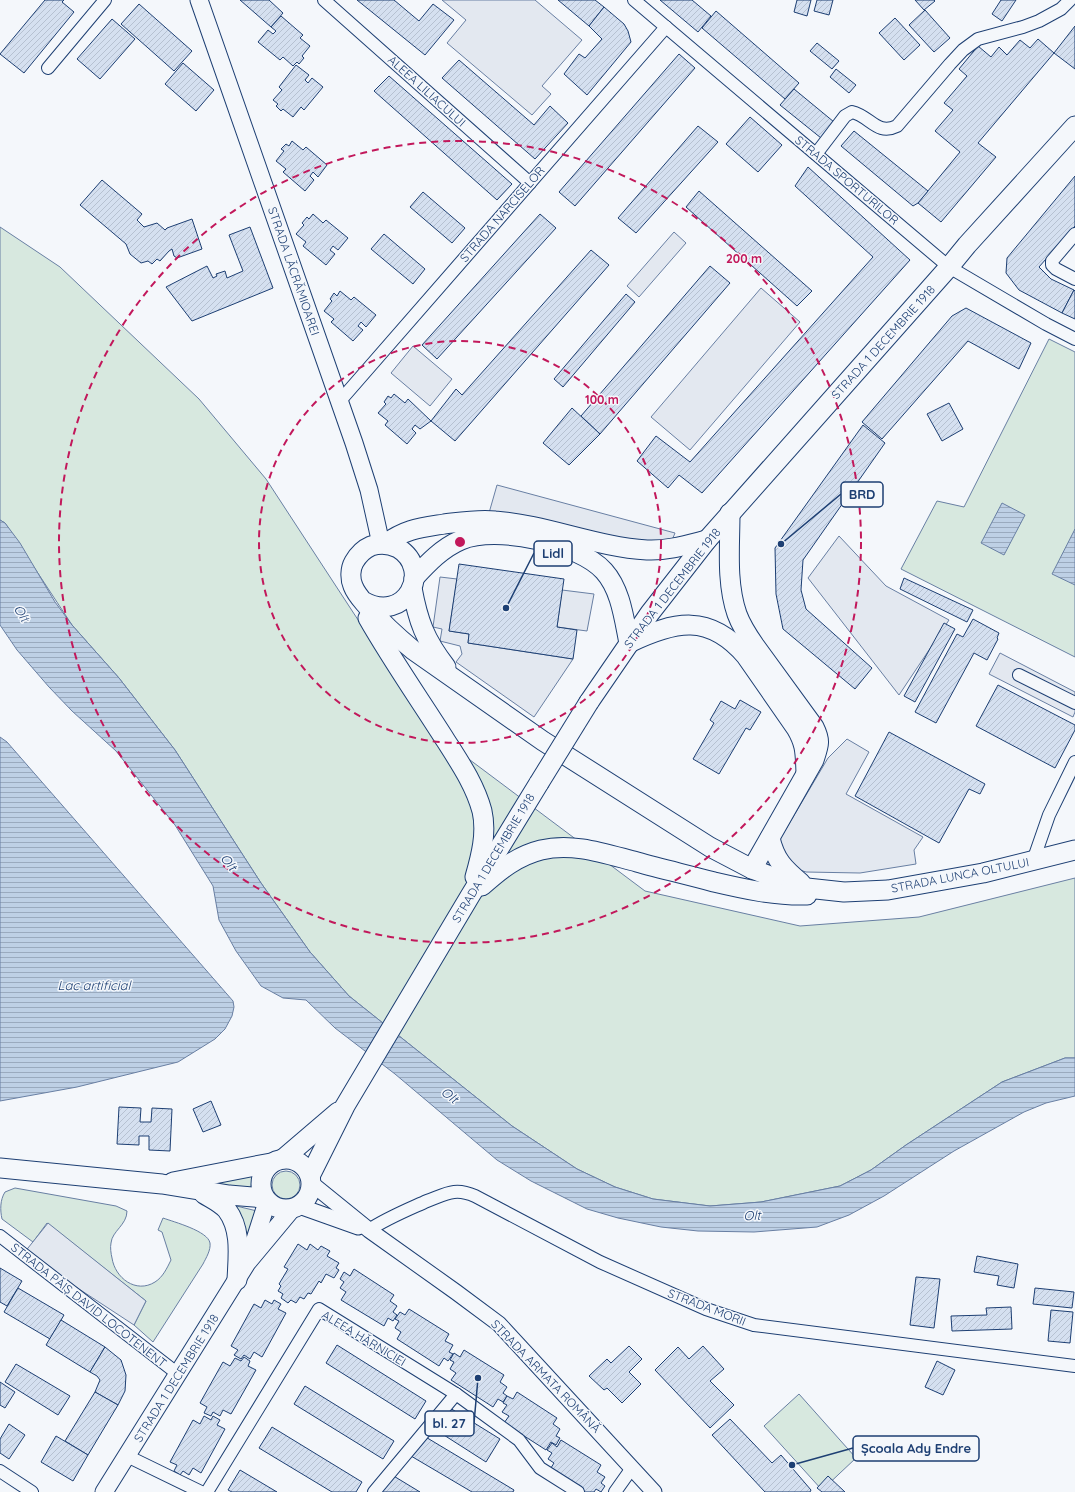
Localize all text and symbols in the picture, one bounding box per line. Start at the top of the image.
street label: ALEEA LILIACULUI [385,52,469,130]
street label: STRADA SPORTURILOR [792,132,902,228]
street label: STRADA NARCISELOR [456,163,548,265]
street label: STRADA LĂCRĂMIOAREI [265,205,323,337]
text: 200 m [726,251,762,266]
street label: STRADA 1 DECEMBRIE 1918 [828,282,938,402]
text: 100 m [585,392,619,407]
callout: BRD [841,482,883,507]
text: BRD [849,486,875,502]
street label: STRADA 1 DECEMBRIE 1918 [620,525,724,651]
centre of rings [453,535,467,549]
callout: Lidl [534,541,572,566]
text: Lidl [542,545,564,561]
water label: Olt [11,601,34,626]
street label: STRADA 1 DECEMBRIE 1918 [448,791,538,925]
water label: Olt [217,850,242,875]
street label: STRADA LUNCA OLTULUI [890,854,1030,896]
water label: Lac artificial [58,977,132,993]
water label: Olt [438,1083,463,1108]
water label: Olt [743,1207,762,1223]
street label: STRADA PĂIȘ DAVID LOCOTENENT [8,1240,170,1370]
street label: STRADA MORII [666,1285,748,1329]
street label: ALEEA HĂRNICIEI [319,1307,409,1369]
street label: STRADA 1 DECEMBRIE 1918 [130,1311,222,1445]
street label: STRADA ARMATA ROMÂNĂ [488,1316,604,1436]
callout: bl. 27 [425,1411,474,1436]
text: bl. 27 [432,1415,466,1431]
callout: Școala Ady Endre [853,1436,979,1461]
text: Școala Ady Endre [861,1440,971,1456]

